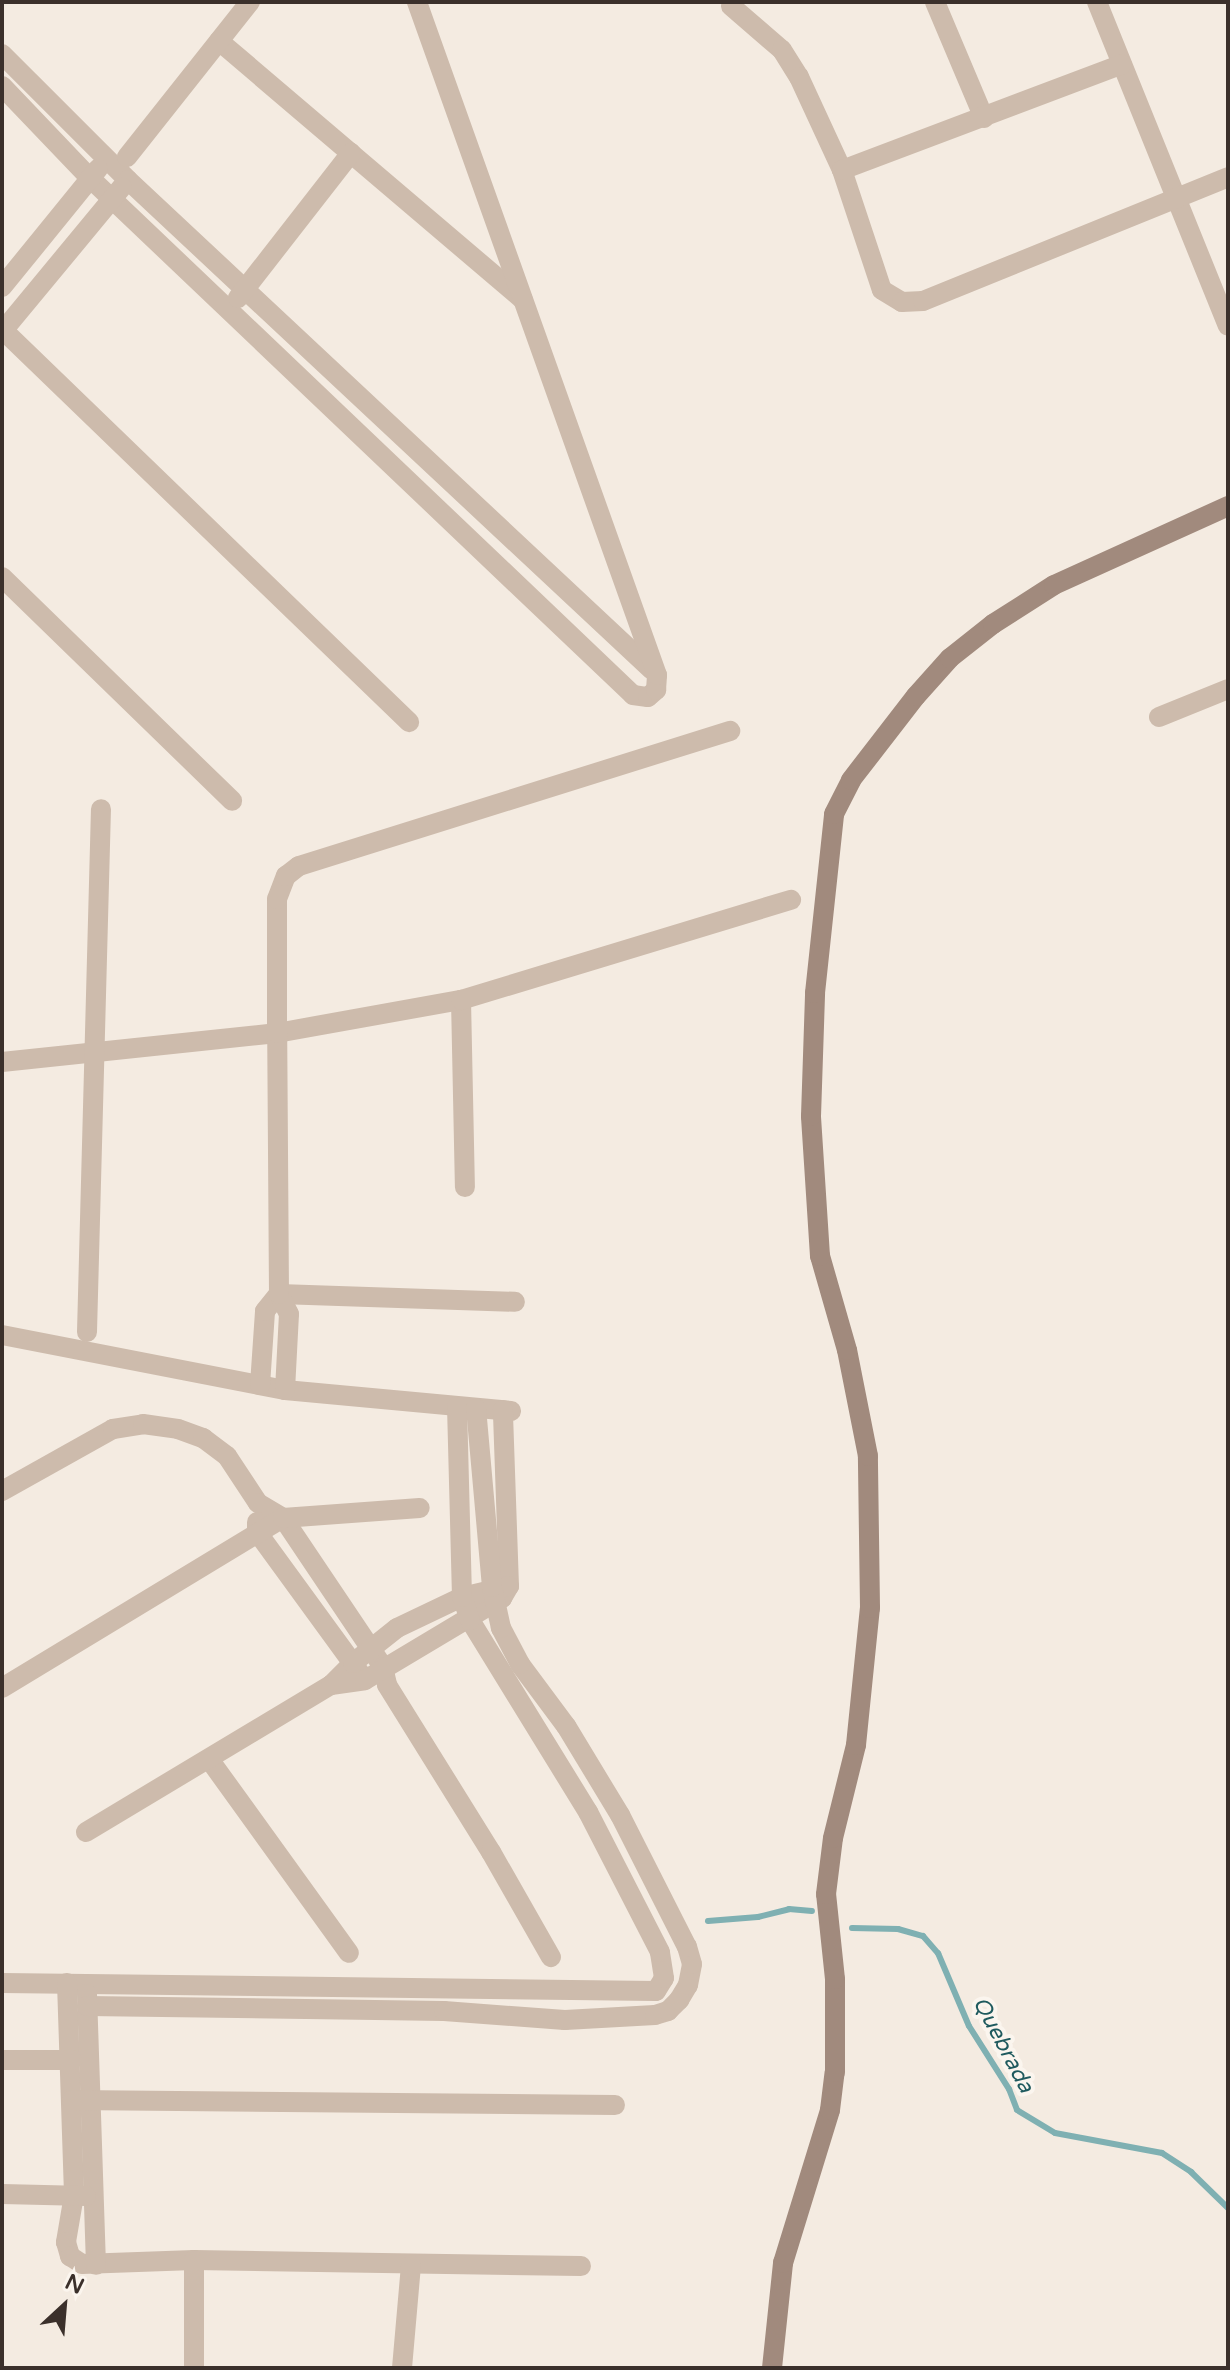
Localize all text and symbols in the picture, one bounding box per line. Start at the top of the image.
water label: Quebrada [967,1993,1039,2097]
north arrow [24,2266,104,2346]
text: N [61,2269,88,2300]

